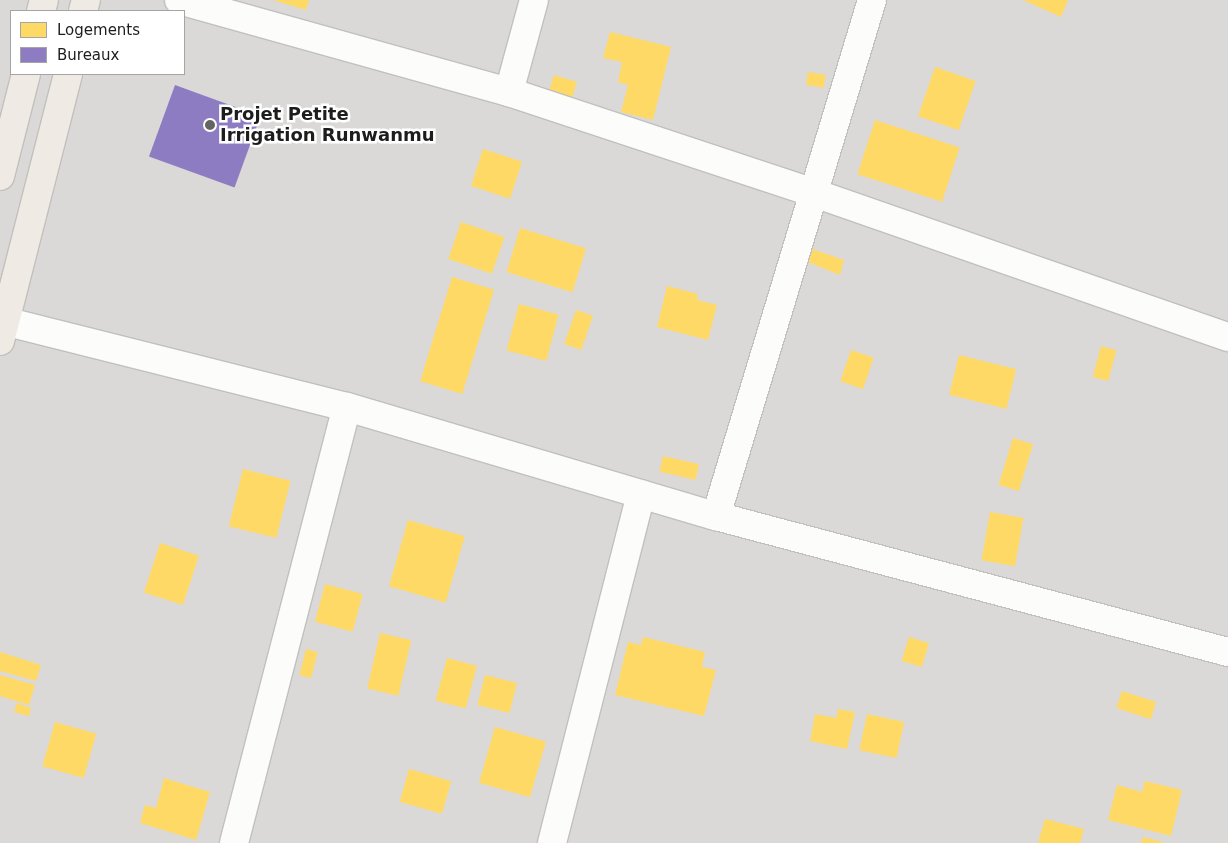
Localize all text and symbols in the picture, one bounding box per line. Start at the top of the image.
legend [10,10,185,75]
text: Logements [57,21,140,39]
text: Bureaux [57,46,119,64]
place label: Projet Petite Irrigation Runwanmu [220,104,435,146]
marker: Projet Petite Irrigation Runwanmu [204,119,216,131]

